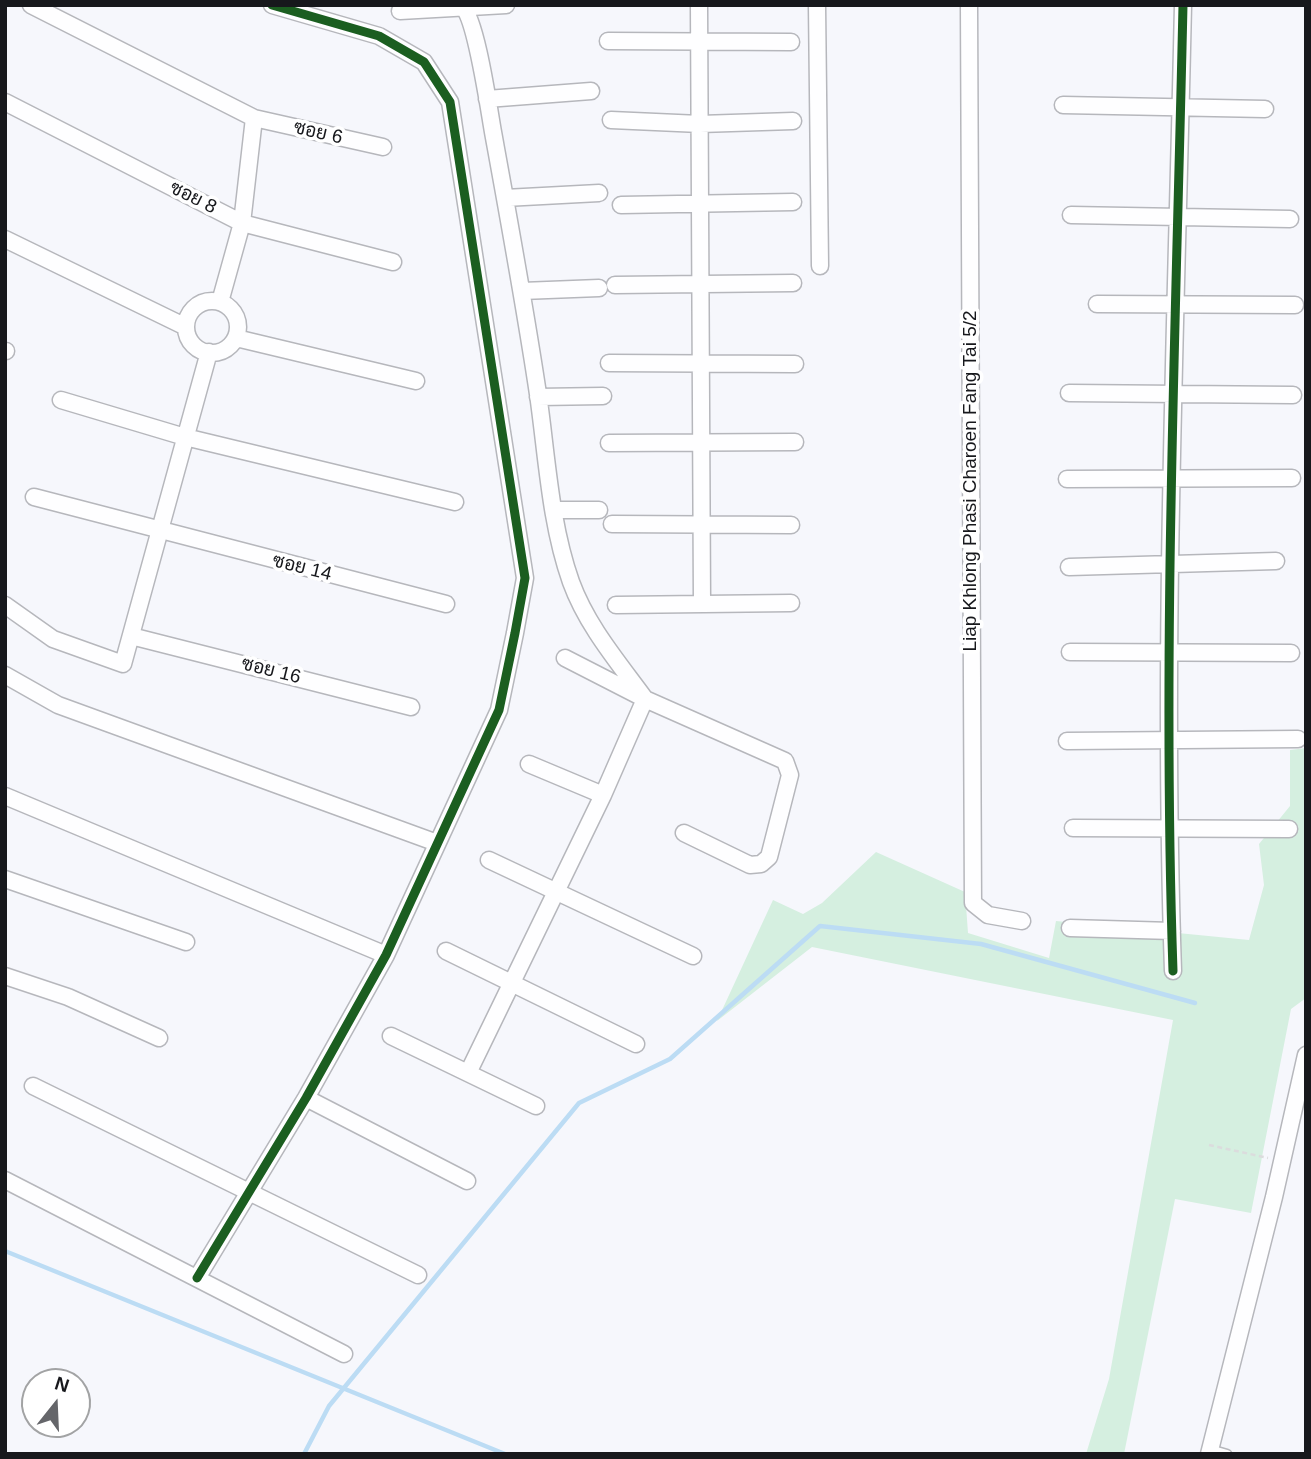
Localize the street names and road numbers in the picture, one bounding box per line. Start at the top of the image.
street label: ซอย 6 [291,116,345,150]
street label: ซอย 8 [166,177,220,219]
street label: Liap Khlong Phasi Charoen Fang Tai 5/2 [960,310,982,652]
street label: ซอย 14 [270,550,334,586]
street label: ซอย 16 [239,653,303,689]

